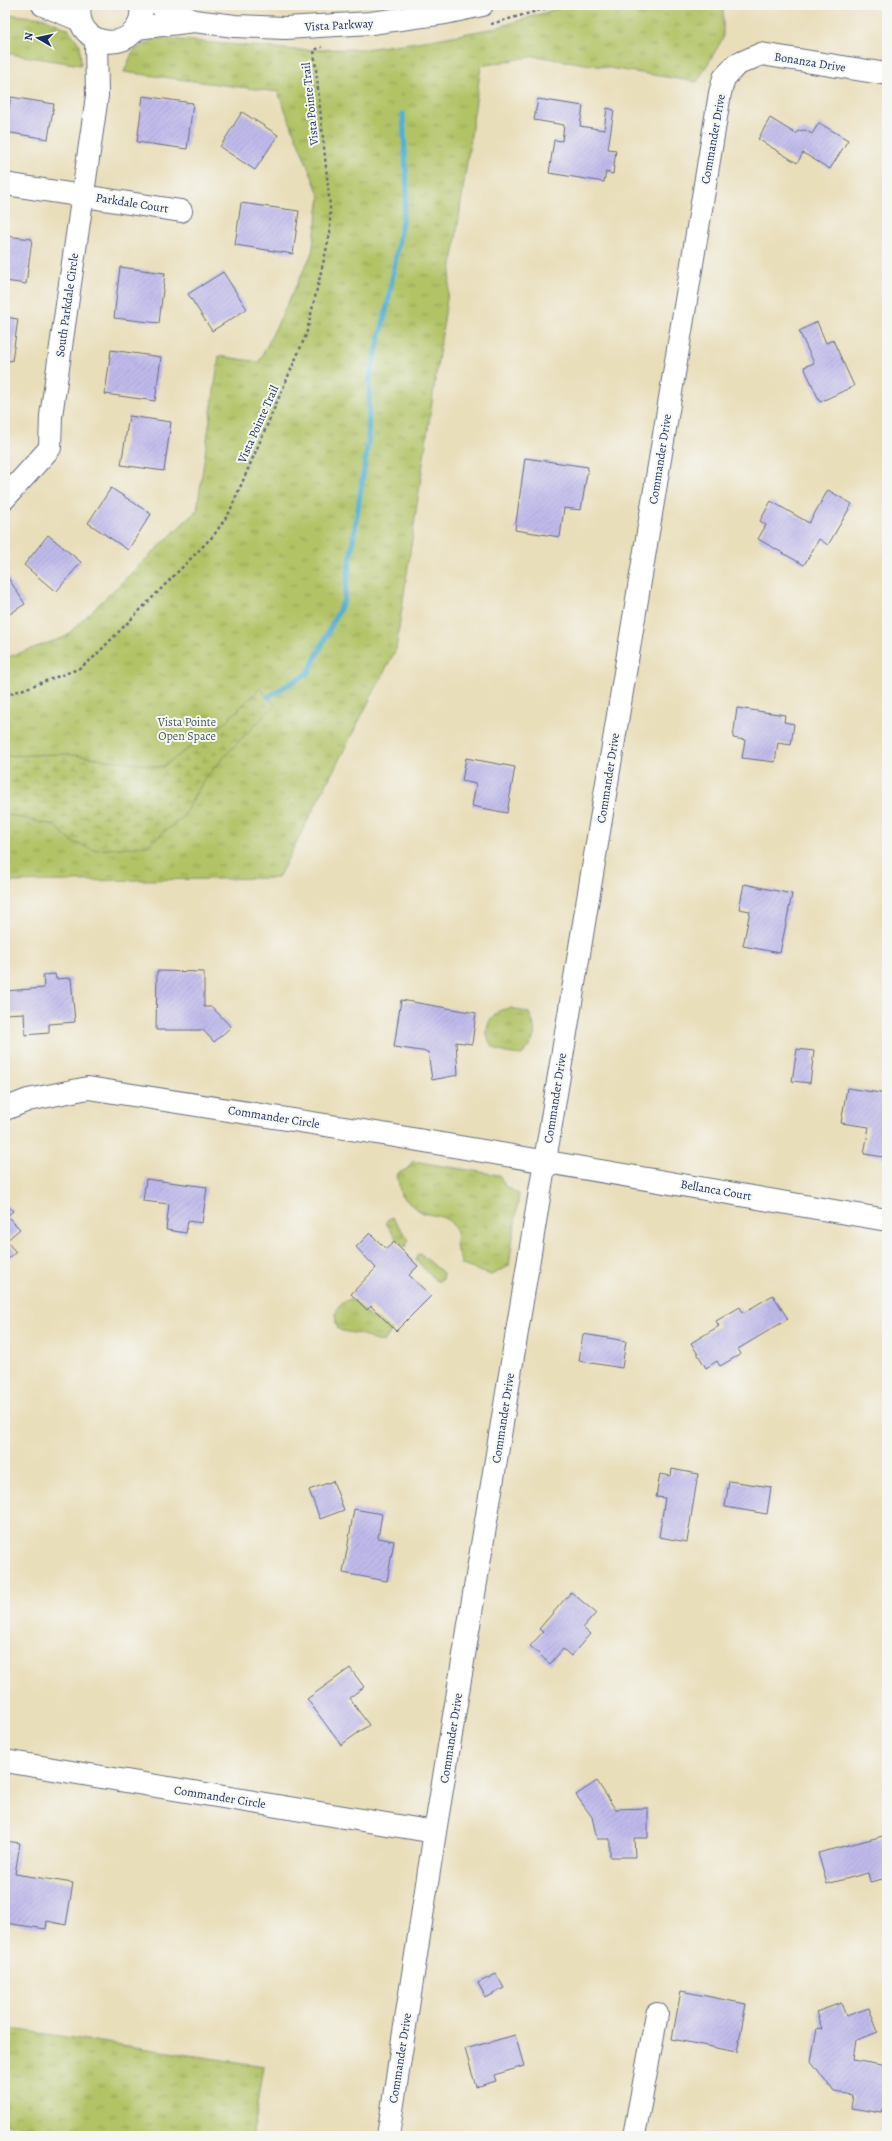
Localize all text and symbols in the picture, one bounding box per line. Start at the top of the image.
street label: Vista Parkway [303,15,374,35]
north arrow [18,18,58,58]
text: N [21,31,37,42]
street label: Bonanza Drive [773,48,847,76]
street label: Vista Pointe Trail [298,62,322,147]
street label: Commander Drive [697,93,729,185]
street label: Parkdale Court [95,189,169,217]
street label: South Parkdale Circle [52,252,82,358]
street label: Vista Pointe Trail [233,383,282,466]
street label: Commander Drive [645,413,675,505]
park label: Vista Pointe Open Space [157,714,216,744]
street label: Commander Drive [593,732,623,824]
street label: Commander Drive [540,1052,570,1144]
street label: Commander Circle [227,1102,321,1132]
street label: Bellanca Court [679,1176,753,1204]
street label: Commander Drive [488,1372,518,1464]
street label: Commander Drive [436,1692,466,1784]
street label: Commander Circle [173,1782,267,1812]
street label: Commander Drive [385,2012,415,2104]

